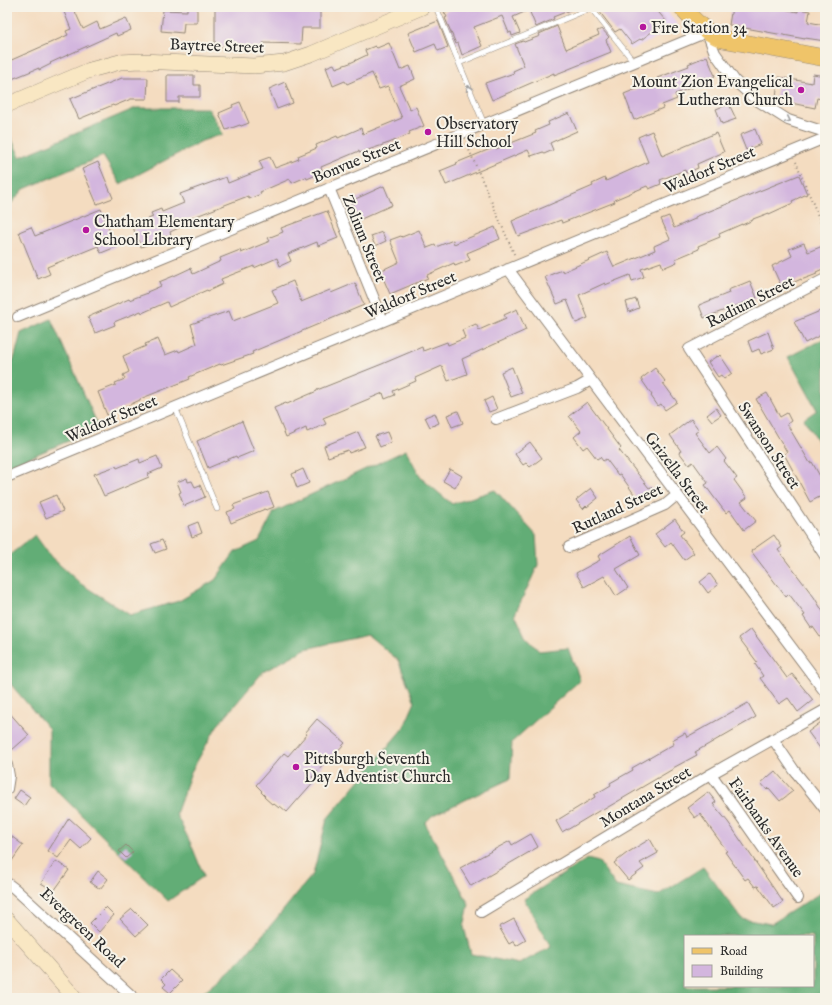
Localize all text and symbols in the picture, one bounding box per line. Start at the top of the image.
place label: Fire Station 34 [651,19,747,39]
marker: Fire Station 34 [638,22,648,32]
street label: Baytree Street [169,35,265,59]
place label: Mount Zion Evangelical Lutheran Church [632,73,794,111]
one-way arrow [466,84,474,92]
marker: Mount Zion Evangelical Lutheran Church [796,85,806,95]
place label: Observatory Hill School [436,115,519,153]
one-way arrow [783,115,791,123]
marker: Observatory Hill School [423,127,433,137]
street label: Bonvue Street [310,135,404,189]
street label: Waldorf Street [661,142,759,199]
street label: Zolium Street [337,192,390,286]
place label: Chatham Elementary School Library [94,213,235,251]
marker: Chatham Elementary School Library [81,225,91,235]
street label: Waldorf Street [362,267,460,324]
street label: Radium Street [704,272,799,333]
street label: Waldorf Street [63,391,161,448]
street label: Swanson Street [733,399,804,494]
street label: Grizella Street [639,429,714,518]
street label: Rutland Street [569,480,667,539]
place label: Pittsburgh Seventh Day Adventist Church [304,750,451,788]
marker: Pittsburgh Seventh Day Adventist Church [291,762,301,772]
street label: Montana Street [597,762,696,833]
street label: Fairbanks Avenue [723,774,807,882]
street label: Evergreen Road [35,884,129,973]
legend [684,935,814,987]
text: Road [720,944,748,959]
text: Building [720,964,764,979]

